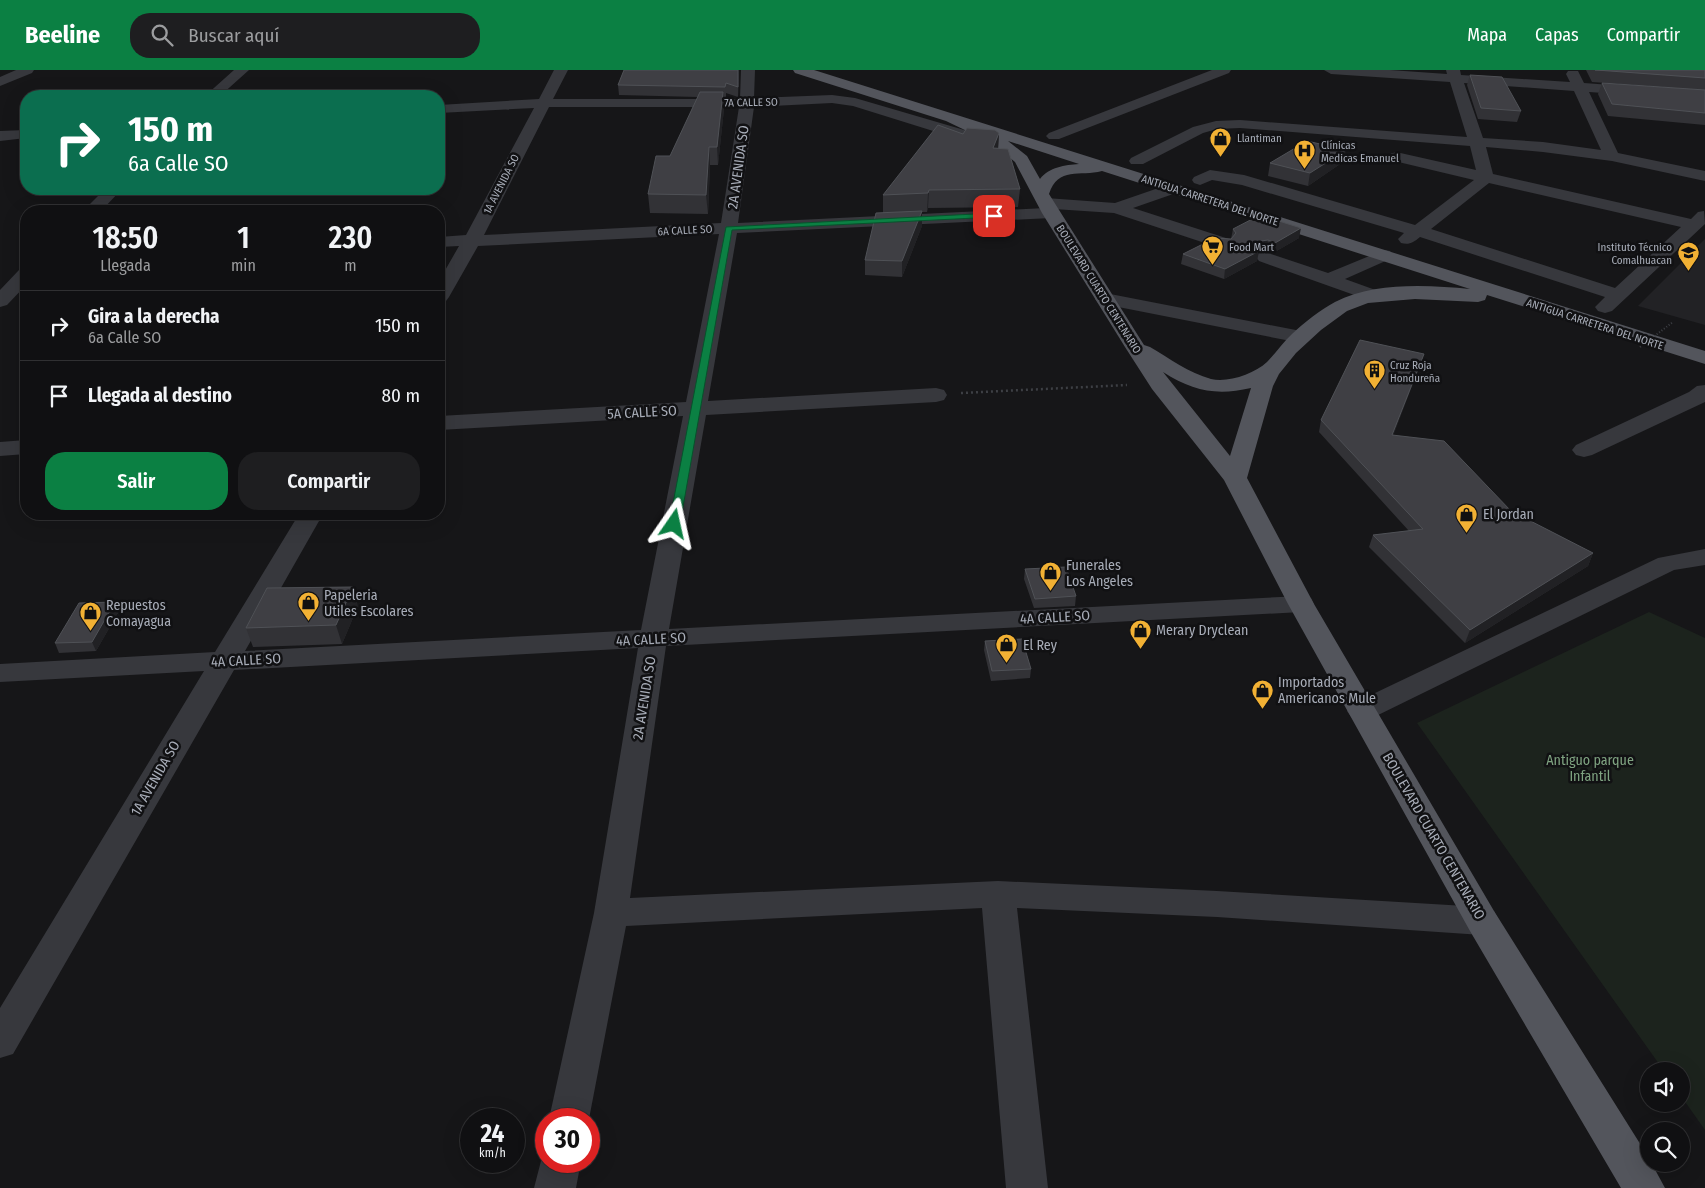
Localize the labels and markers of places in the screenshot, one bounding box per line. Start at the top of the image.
shop icon: Llantiman [1209,126,1233,157]
place label: Llantiman [1237,132,1282,145]
hospital icon: Clínicas Medicas Emanuel [1293,139,1317,170]
place label: Clínicas Medicas Emanuel [1321,139,1399,165]
pin [973,195,1015,237]
supermarket icon: Food Mart [1201,235,1225,266]
place label: Food Mart [1229,241,1275,254]
place label: Instituto Técnico Comalhuacan [1598,241,1672,267]
school or university icon: Instituto Técnico Comalhuacan [1676,241,1700,272]
building icon: Cruz Roja Hondureña [1362,359,1386,390]
place label: Cruz Roja Hondureña [1390,359,1440,385]
shop icon: El Jordan [1455,502,1479,533]
place label: El Jordan [1483,506,1534,523]
place label: Funerales Los Angeles [1066,557,1133,590]
shop icon: Funerales Los Angeles [1038,561,1062,592]
place label: Papeleria Utiles Escolares [324,587,414,620]
shop icon: Papeleria Utiles Escolares [296,591,320,622]
place label: Repuestos Comayagua [106,597,171,630]
shop icon: Repuestos Comayagua [78,601,102,632]
shop icon: Merary Dryclean [1128,618,1152,649]
place label: Merary Dryclean [1156,622,1248,639]
shop icon: El Rey [995,633,1019,664]
place label: El Rey [1023,637,1058,654]
place label: Importados Americanos Mule [1278,674,1376,707]
shop icon: Importados Americanos Mule [1250,678,1274,709]

